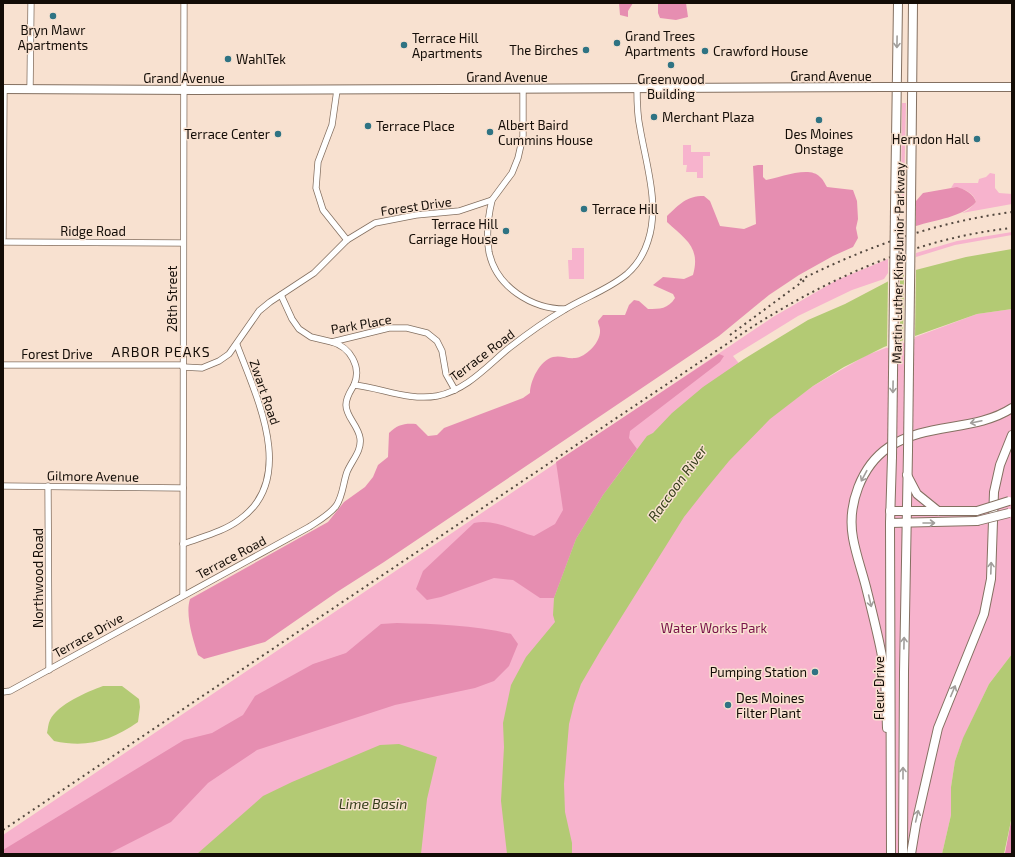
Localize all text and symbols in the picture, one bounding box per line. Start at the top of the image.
marker: Bryn Mawr Apartments [48,11,58,21]
place label: Bryn Mawr Apartments [18,22,88,53]
place label: Grand Trees Apartments [625,28,695,59]
place label: Terrace Hill Apartments [412,30,482,61]
one-way arrow [893,35,901,48]
marker: Grand Trees Apartments [612,38,622,48]
marker: Terrace Hill Apartments [399,40,409,50]
place label: The Birches [509,42,578,58]
place label: Crawford House [713,43,808,59]
marker: The Birches [581,45,591,55]
marker: Crawford House [700,46,710,56]
place label: WahlTek [236,51,286,67]
marker: WahlTek [223,54,233,64]
marker: Greenwood Building [666,60,676,70]
street label: Grand Avenue [790,68,872,84]
street label: Grand Avenue [466,69,548,85]
street label: Grand Avenue [143,70,225,86]
place label: Greenwood Building [637,71,705,102]
place label: Merchant Plaza [662,109,754,125]
marker: Merchant Plaza [649,112,659,122]
marker: Des Moines Onstage [814,115,824,125]
place label: Albert Baird Cummins House [498,117,593,148]
place label: Terrace Place [376,118,455,134]
marker: Terrace Place [363,121,373,131]
place label: Terrace Center [184,126,270,142]
place label: Des Moines Onstage [785,126,853,157]
marker: Albert Baird Cummins House [485,127,495,137]
marker: Terrace Center [273,129,283,139]
place label: Herndon Hall [892,131,969,147]
marker: Herndon Hall [972,134,982,144]
street label: Martin Luther King Junior Parkway [888,162,908,364]
street label: Forest Drive [379,193,453,219]
place label: Terrace Hill [592,201,659,217]
marker: Terrace Hill [579,204,589,214]
place label: Terrace Hill Carriage House [409,216,498,247]
street label: Ridge Road [60,223,126,239]
marker: Terrace Hill Carriage House [501,226,511,236]
street label: 28th Street [164,266,180,332]
street label: Park Place [329,311,393,337]
street label: Terrace Road [447,326,517,384]
district label: ARBOR PEAKS [111,343,211,360]
street label: Forest Drive [21,346,93,362]
street label: Zwart Road [246,357,284,427]
one-way arrow [889,380,896,393]
one-way arrow [970,418,983,426]
water label: Raccoon River [644,441,710,524]
street label: Gilmore Avenue [47,467,139,485]
one-way arrow [859,469,867,481]
one-way arrow [922,519,935,527]
street label: Northwood Road [30,528,46,628]
street label: Terrace Road [193,532,269,582]
one-way arrow [988,562,995,575]
one-way arrow [866,594,874,607]
street label: Terrace Drive [50,609,126,661]
park label: Water Works Park [661,620,768,636]
one-way arrow [900,637,908,650]
street label: Fleur Drive [871,656,887,720]
place label: Pumping Station [710,664,807,680]
marker: Pumping Station [810,667,820,677]
one-way arrow [950,685,957,697]
place label: Des Moines Filter Plant [736,690,804,721]
marker: Des Moines Filter Plant [723,700,733,710]
one-way arrow [899,767,907,780]
water label: Lime Basin [339,795,407,812]
one-way arrow [914,809,922,822]

